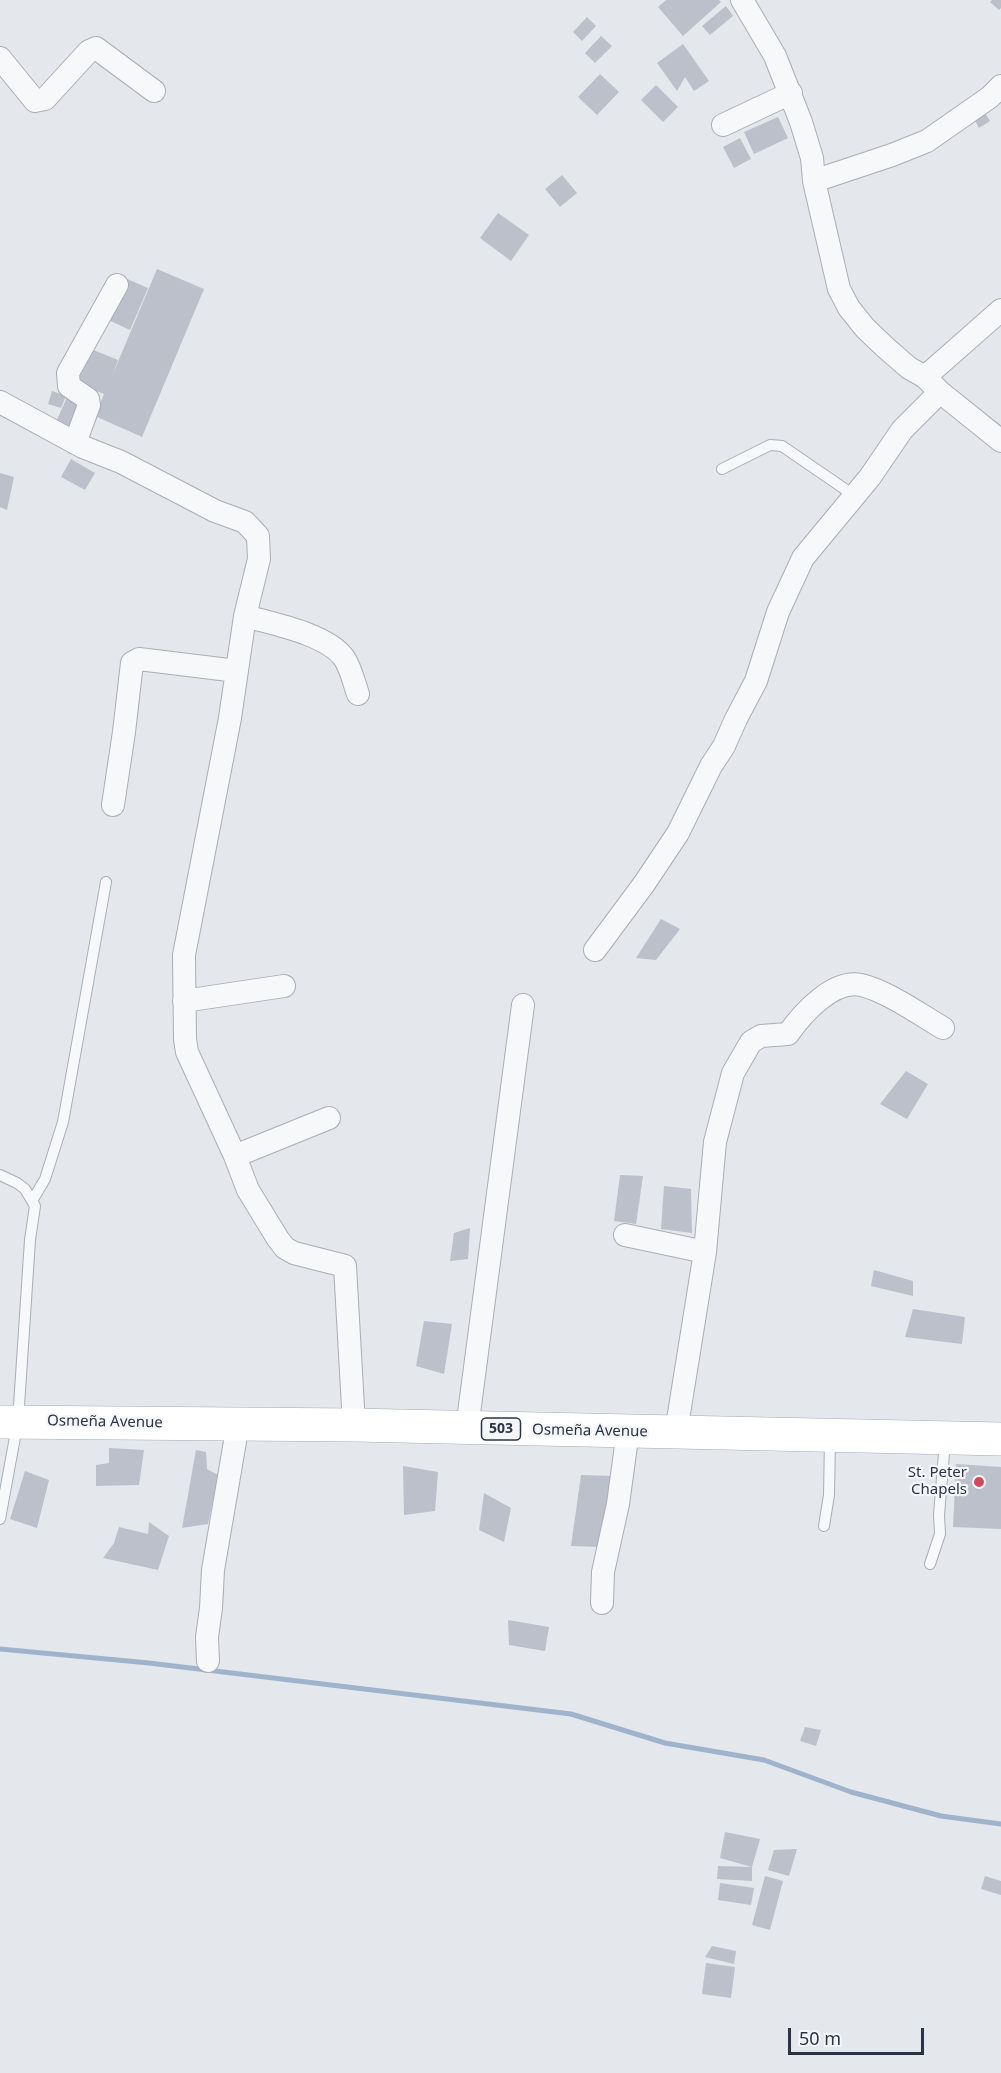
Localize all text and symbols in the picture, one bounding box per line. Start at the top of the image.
street label: Osmeña Avenue [47,1412,163,1432]
road number: 503 [482,1418,520,1440]
street label: Osmeña Avenue [532,1421,648,1441]
place label: St. Peter Chapels [908,1464,967,1499]
marker: St. Peter Chapels [972,1475,986,1489]
scale bar [791,2016,928,2054]
text: 50 m [799,2026,841,2050]

